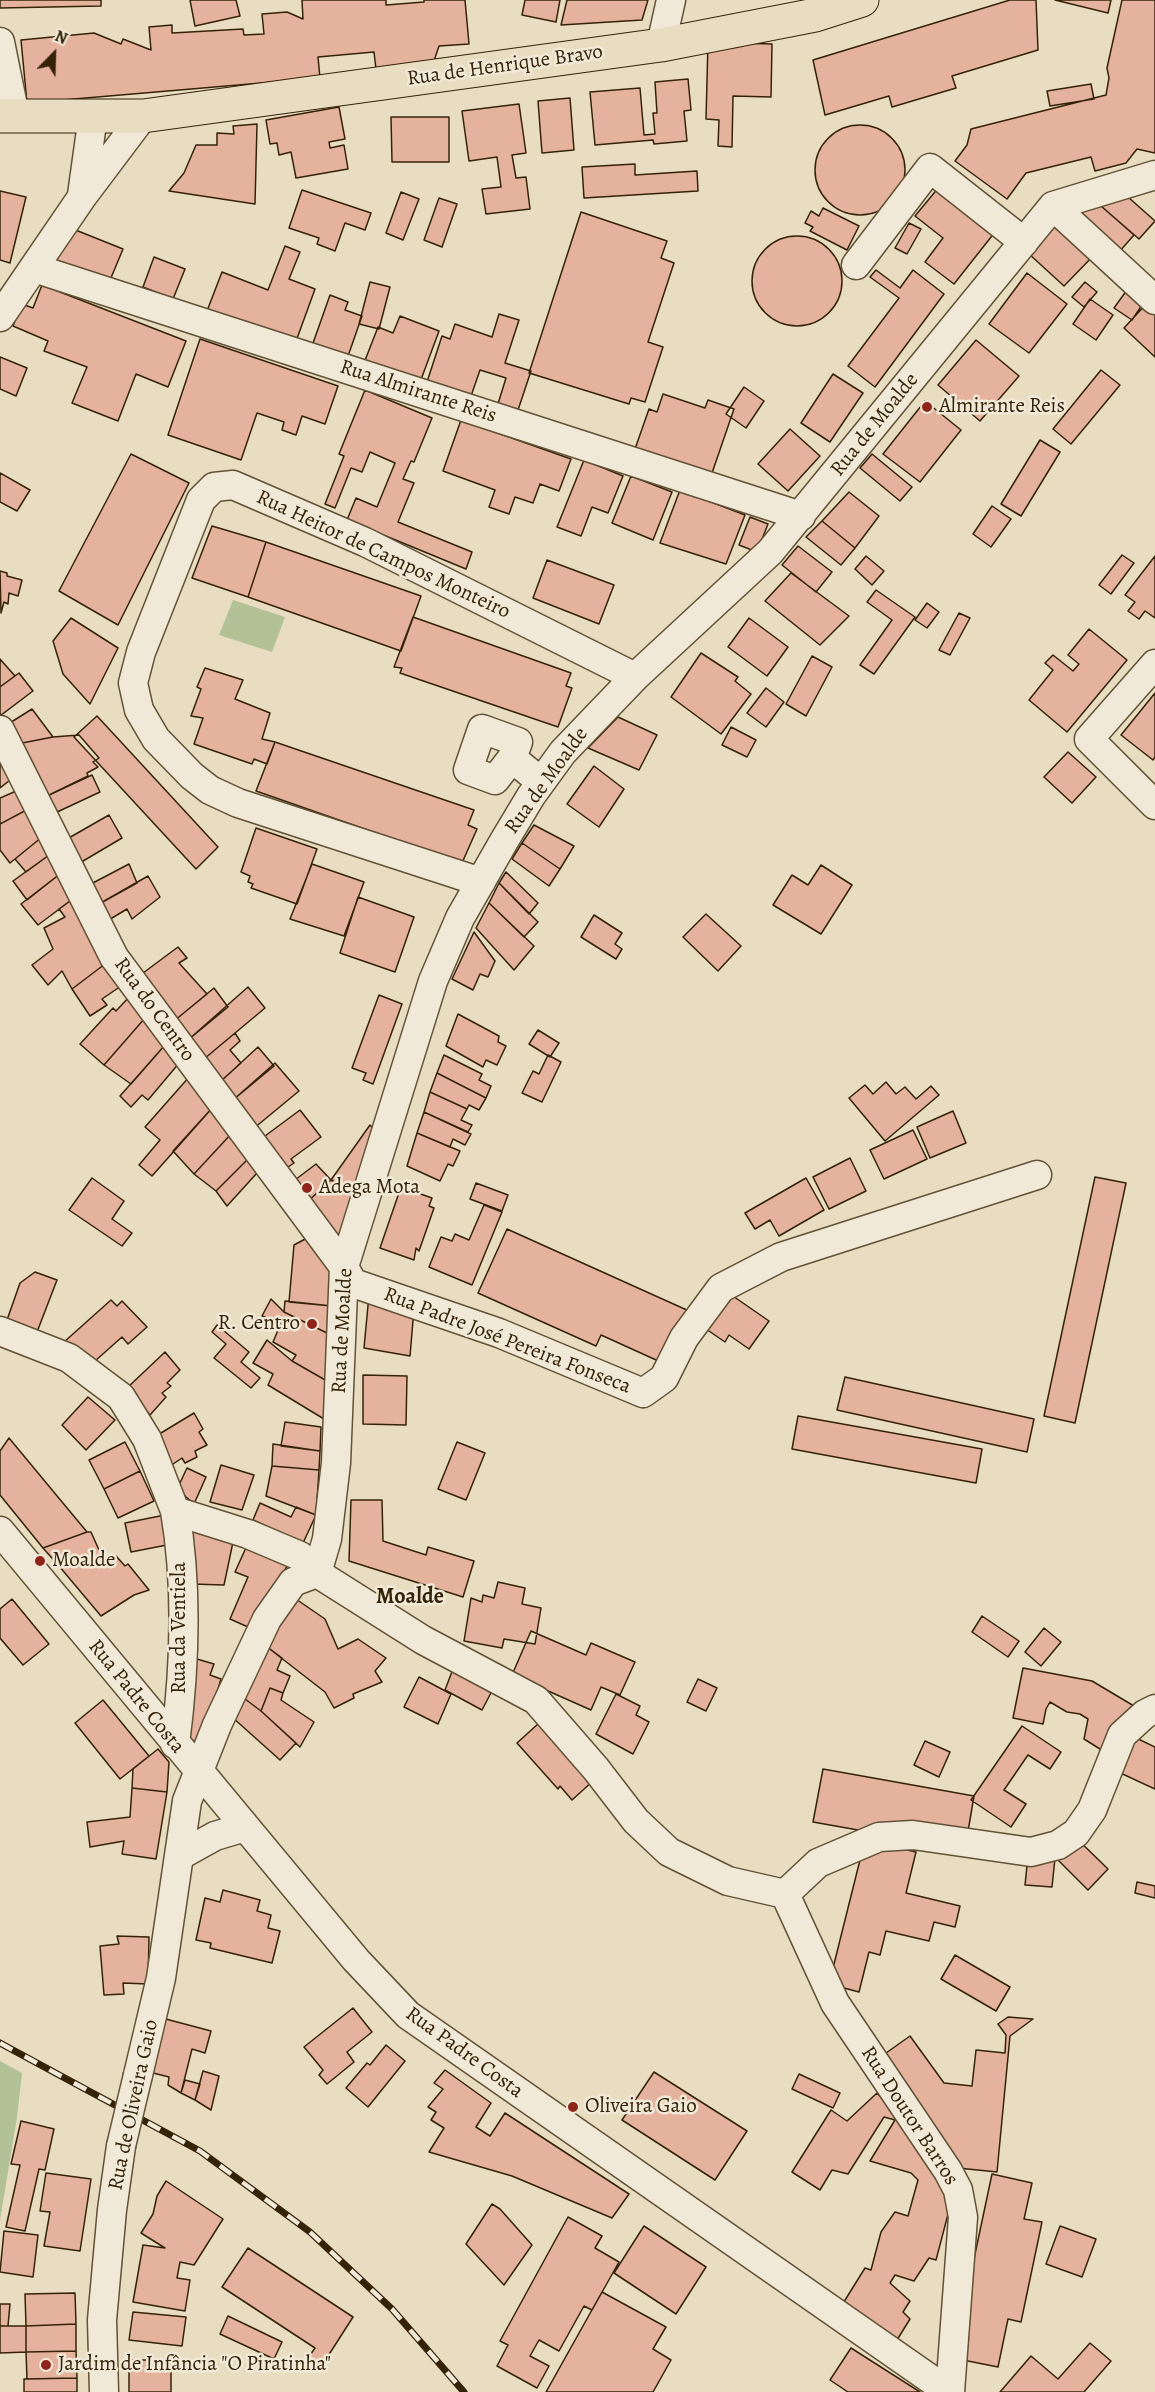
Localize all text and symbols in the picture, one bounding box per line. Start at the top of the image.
north arrow [24,24,84,84]
text: N [51,25,71,50]
street label: Rua de Henrique Bravo [405,40,605,92]
street label: Rua Almirante Reis [336,355,500,429]
street label: Rua de Moalde [826,368,924,482]
place label: Almirante Reis [939,394,1065,420]
marker: Almirante Reis [920,400,934,414]
street label: Rua Heitor de Campos Monteiro [252,485,514,625]
street label: Rua de Moalde [500,723,594,839]
street label: Rua do Centro [108,953,200,1067]
place label: Adega Mota [319,1175,420,1201]
marker: Adega Mota [300,1181,314,1195]
street label: Rua de Moalde [327,1268,359,1394]
street label: Rua Padre José Pereira Fonseca [380,1282,634,1400]
place label: R. Centro [218,1311,300,1337]
marker: R. Centro [305,1317,319,1331]
place label: Moalde [52,1548,115,1574]
marker: Moalde [33,1554,47,1568]
street label: Rua da Ventiela [167,1562,193,1694]
district label: Moalde [376,1585,444,1611]
street label: Rua Padre Costa [82,1635,190,1759]
street label: Rua Padre Costa [400,2002,528,2104]
street label: Rua de Oliveira Gaio [104,2017,164,2193]
street label: Rua Doutor Barros [855,2042,963,2190]
place label: Oliveira Gaio [585,2094,697,2120]
marker: Oliveira Gaio [566,2100,580,2114]
place label: Jardim de Infância "O Piratinha" [58,2352,331,2378]
marker: Jardim de Infância "O Piratinha" [39,2358,53,2372]

